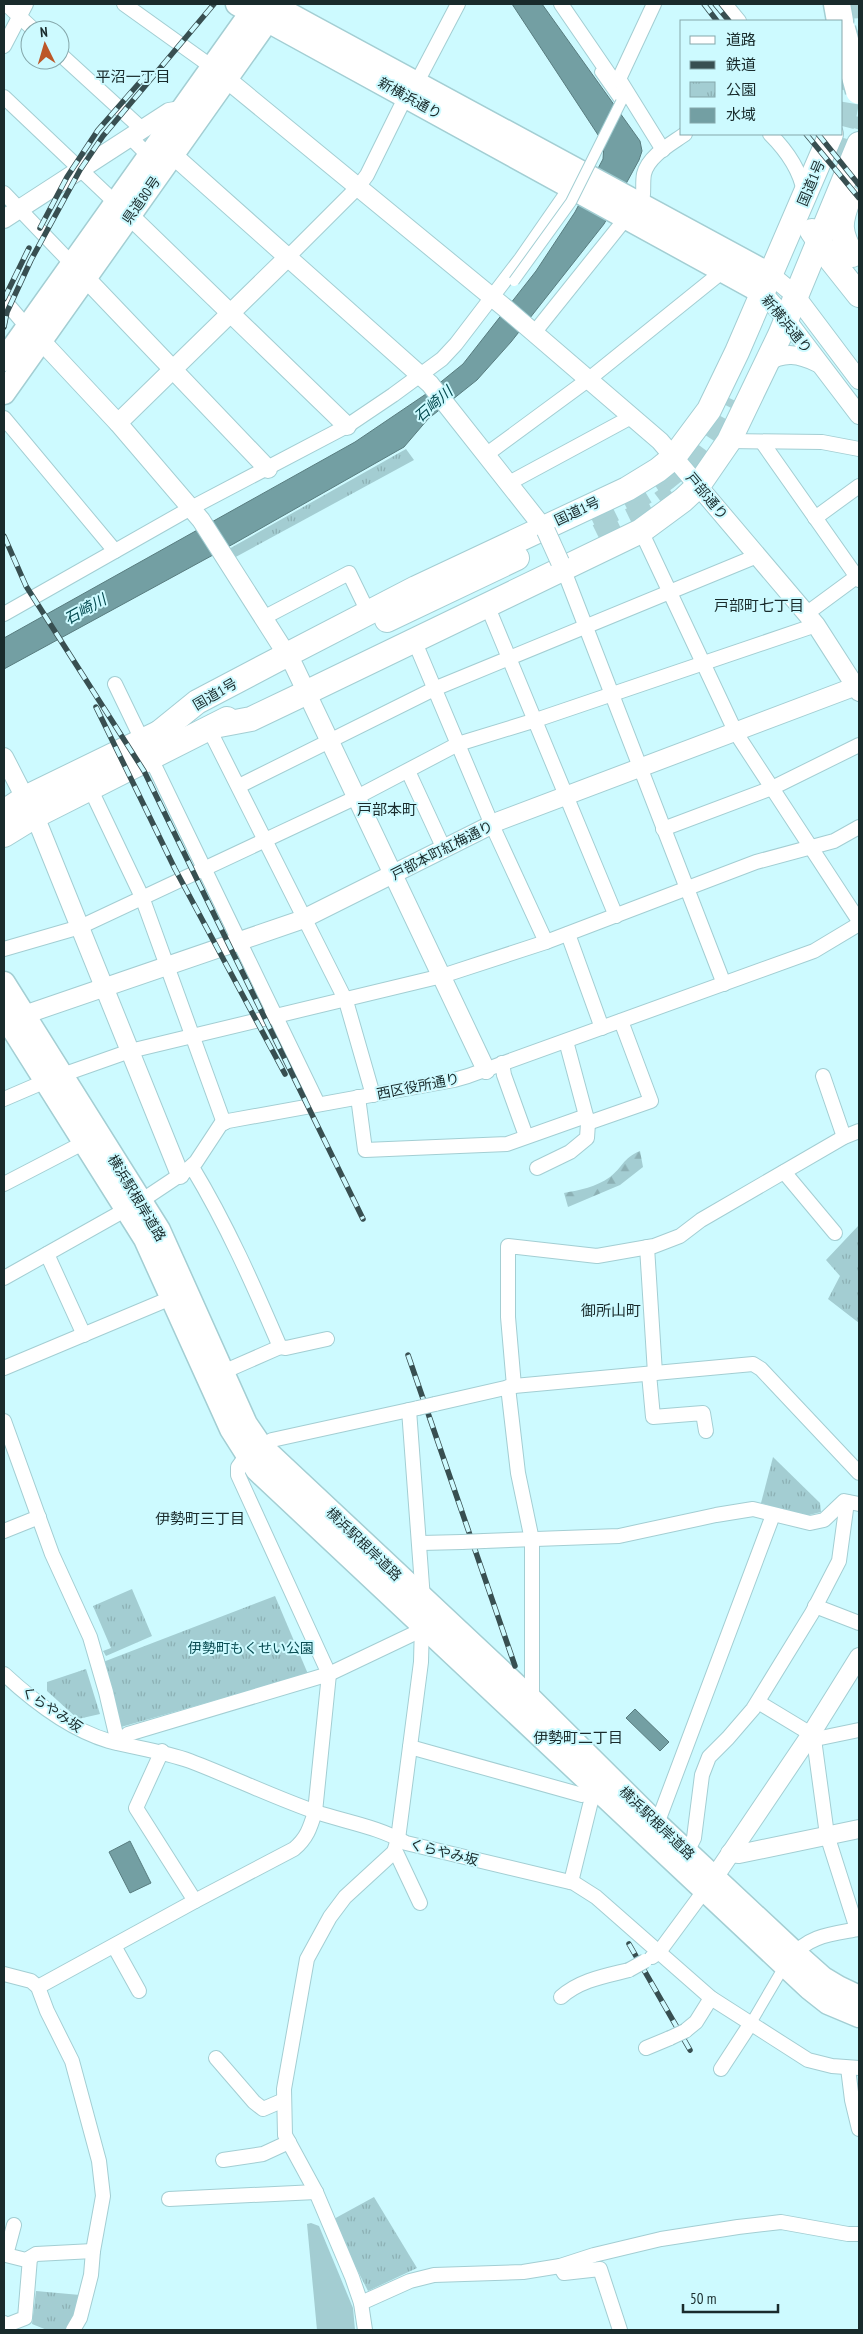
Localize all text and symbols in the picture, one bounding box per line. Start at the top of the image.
north arrow [20,20,70,70]
legend [680,20,843,135]
text: N [39,23,48,41]
text: 道路 [726,30,756,49]
text: 鉄道 [726,55,756,74]
district label: 平沼一丁目 [95,67,171,86]
street label: 新横浜通り [375,73,445,123]
text: 公園 [726,80,756,99]
text: 水域 [726,105,756,124]
street label: 国道1号 [793,157,829,209]
street label: 県道80号 [118,172,164,228]
street label: 新横浜通り [758,291,816,357]
water label: 石崎川 [410,381,458,426]
street label: 戸部通り [682,469,732,523]
street label: 国道1号 [551,493,603,529]
water label: 石崎川 [61,589,111,628]
district label: 戸部町七丁目 [714,596,804,615]
street label: 国道1号 [190,674,240,714]
district label: 戸部本町 [357,800,417,819]
street label: 戸部本町紅梅通り [388,817,496,883]
street label: 西区役所通り [375,1069,461,1103]
street label: 横浜駅根岸道路 [104,1151,170,1245]
district label: 御所山町 [581,1301,641,1320]
street label: 横浜駅根岸道路 [323,1503,405,1585]
district label: 伊勢町三丁目 [155,1509,245,1528]
park label: 伊勢町もくせい公園 [188,1639,314,1657]
street label: くらやみ坂 [18,1682,86,1736]
district label: 伊勢町二丁目 [533,1728,623,1747]
street label: 横浜駅根岸道路 [616,1782,698,1864]
street label: くらやみ坂 [408,1835,480,1869]
scale bar [683,2282,778,2314]
text: 50 m [690,2289,716,2308]

